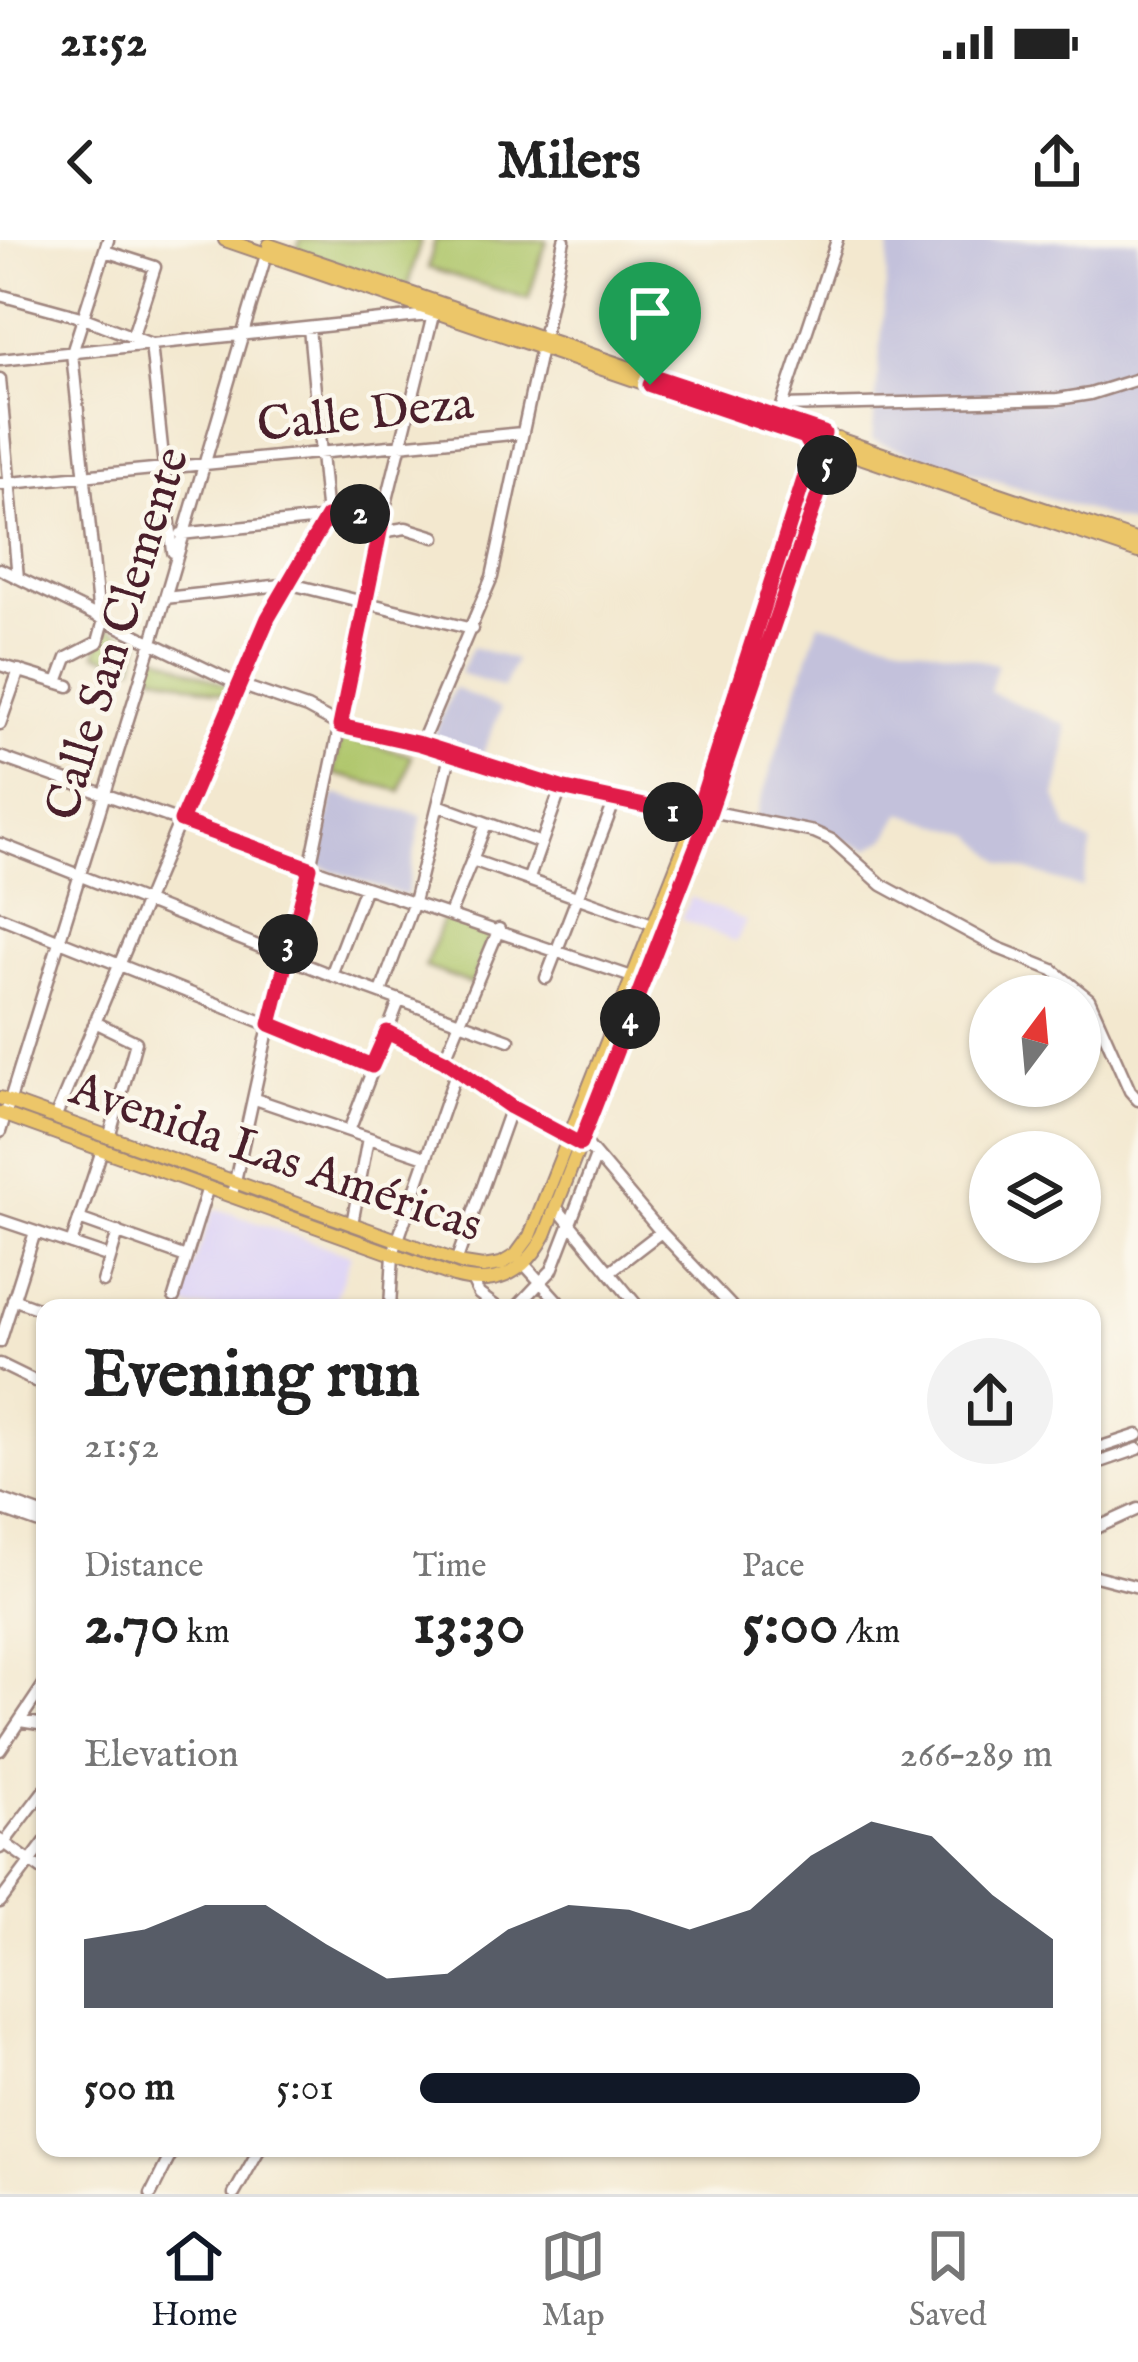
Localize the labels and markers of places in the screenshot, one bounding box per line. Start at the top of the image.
pin [599,262,701,385]
pin: 5 [797,435,857,495]
pin: 2 [330,484,390,544]
pin: 1 [643,782,703,842]
pin: 3 [258,914,318,974]
pin: 4 [600,989,660,1049]

